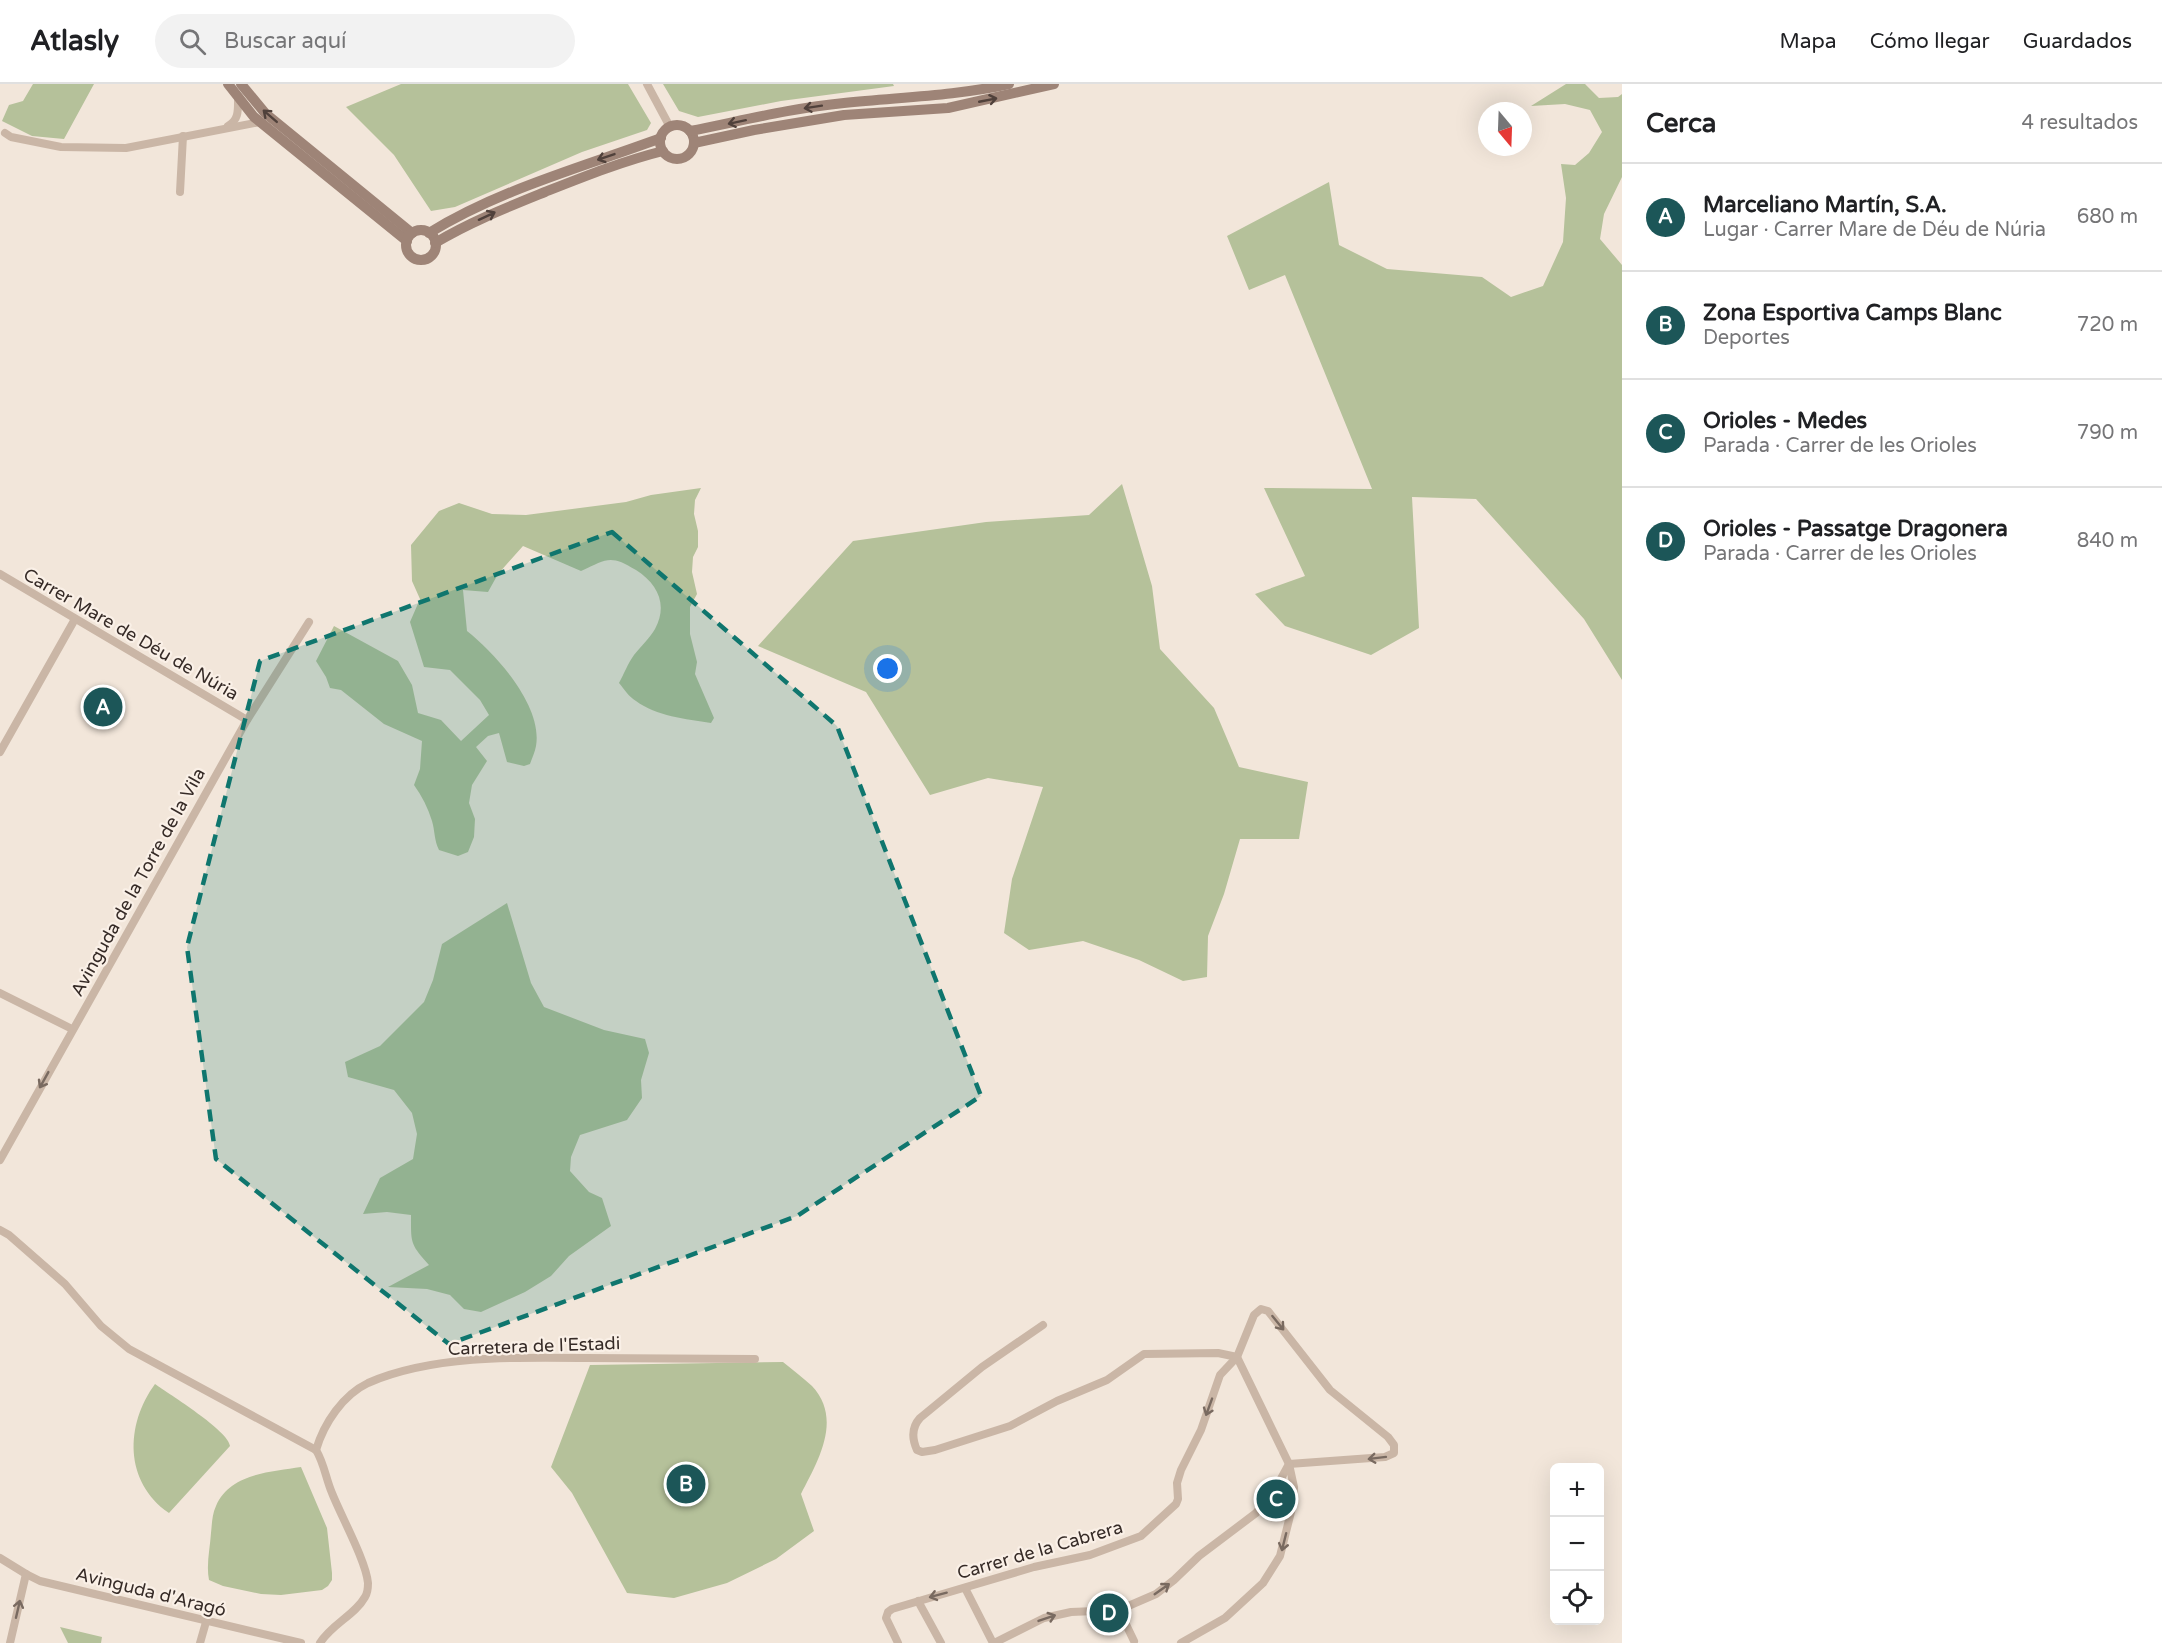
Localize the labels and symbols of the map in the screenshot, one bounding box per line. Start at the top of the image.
one-way arrow [977,94,997,105]
one-way arrow [804,102,824,113]
north arrow [1478,102,1532,156]
one-way arrow [262,109,277,123]
one-way arrow [728,117,747,128]
one-way arrow [597,153,616,164]
one-way arrow [478,210,496,222]
street label: Carrer Mare de Déu de Núria [19,563,243,705]
your location [873,654,902,683]
pin: A [84,684,122,730]
street label: Avinguda de la Torre de la Vila [66,764,210,1000]
one-way arrow [38,1071,49,1089]
one-way arrow [1272,1315,1285,1331]
street label: Carretera de l'Estadi [447,1332,621,1360]
one-way arrow [1202,1397,1213,1416]
one-way arrow [1368,1452,1388,1463]
pin: B [666,1462,706,1506]
pin: C [1256,1476,1296,1522]
street label: Carrer de la Cabrera [955,1516,1125,1584]
one-way arrow [1278,1532,1290,1551]
street label: Avinguda d'Aragó [74,1563,229,1621]
one-way arrow [1153,1583,1169,1595]
one-way arrow [929,1590,948,1602]
pin: D [1090,1590,1128,1636]
one-way arrow [12,1599,24,1618]
one-way arrow [1037,1612,1056,1623]

